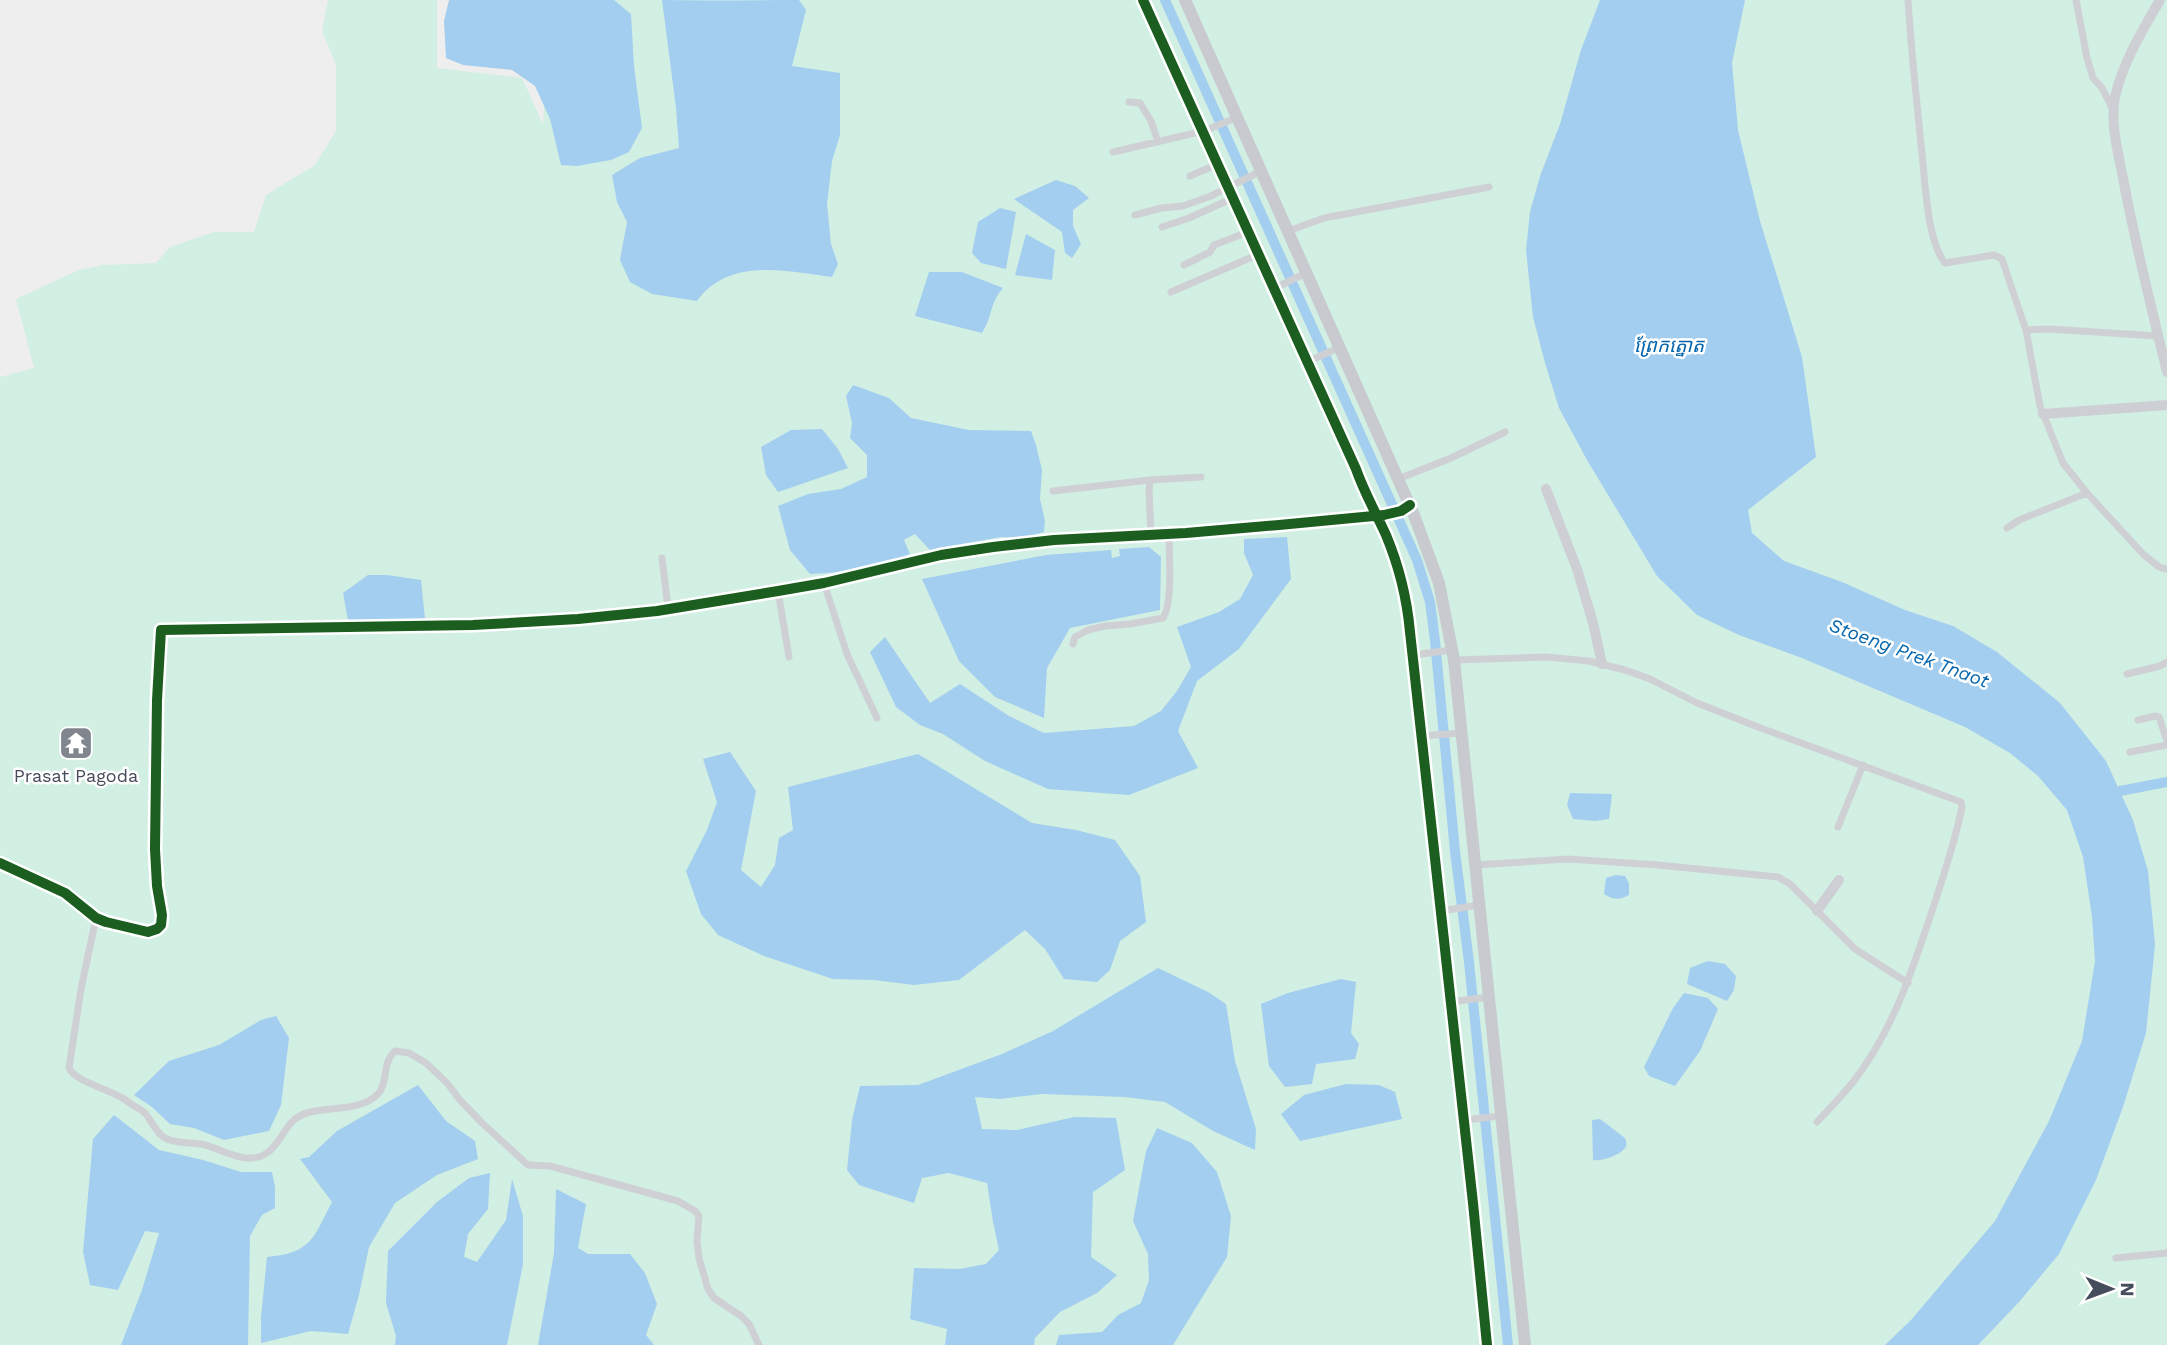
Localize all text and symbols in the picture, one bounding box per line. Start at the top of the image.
water label: ព្រែកត្នោត [1634,334,1705,357]
water label: Stoeng Prek Tnaot [1826,613,1992,693]
temple icon: Prasat Pagoda [57,724,95,762]
place label: Prasat Pagoda [14,765,138,786]
north arrow [2076,1254,2146,1324]
text: N [2116,1282,2139,1297]

